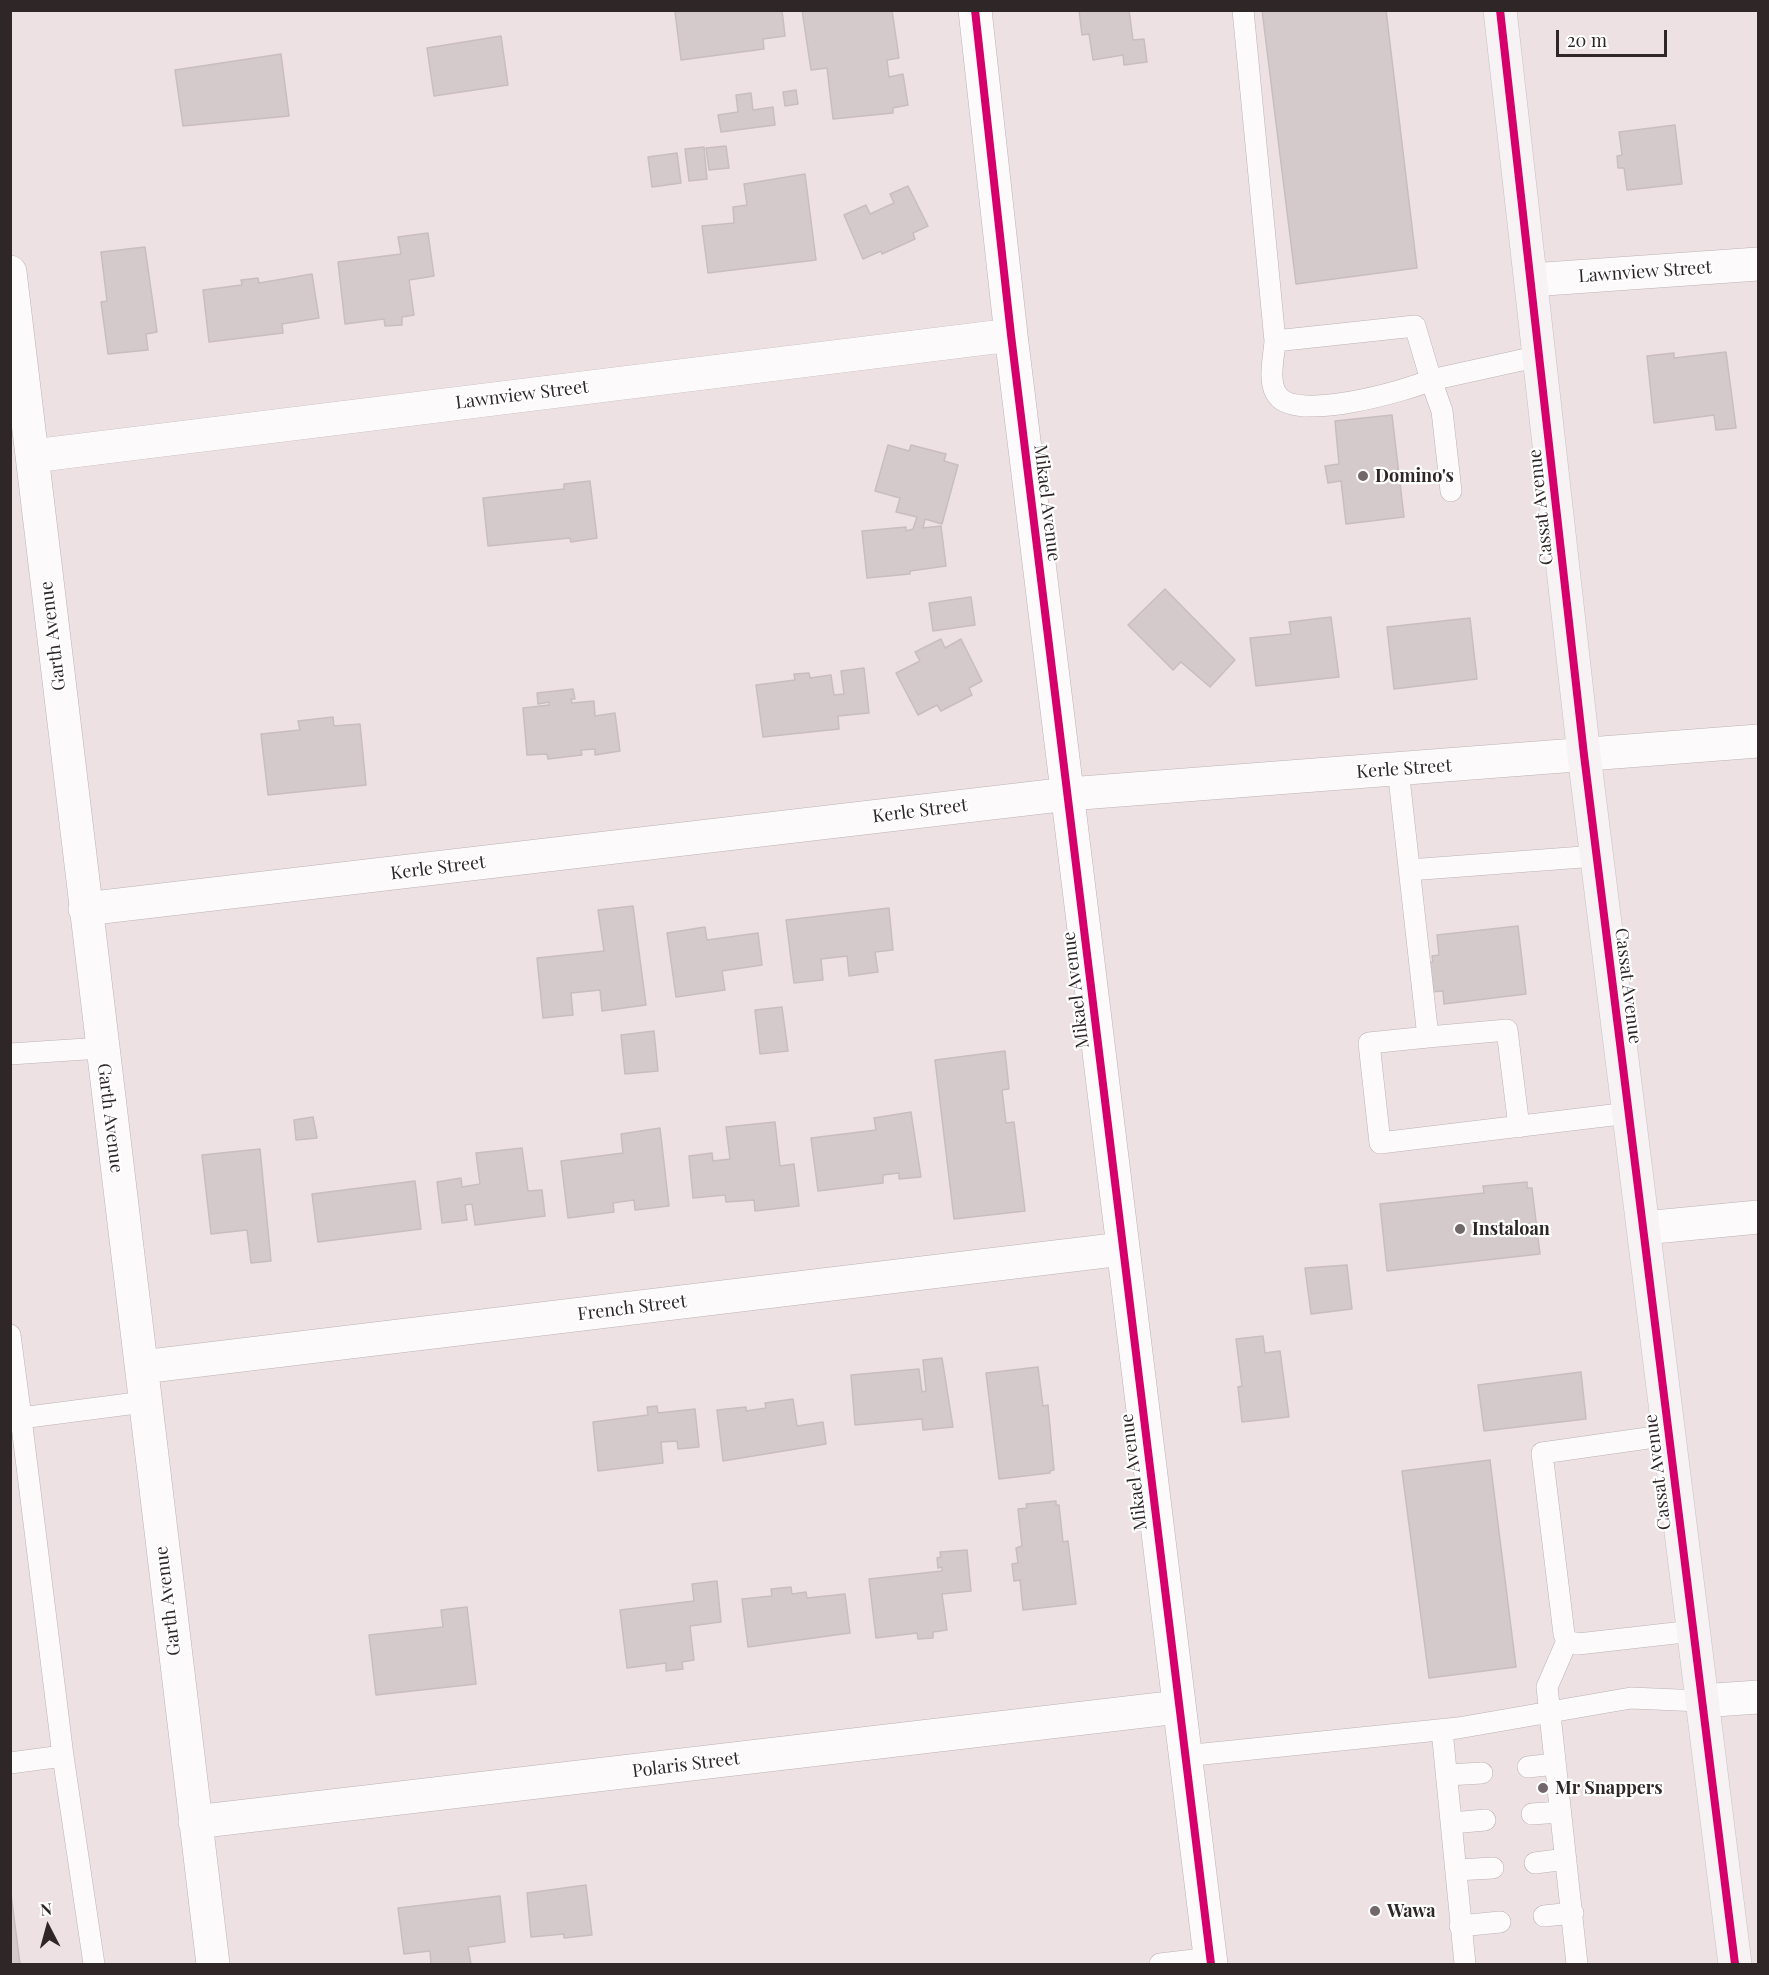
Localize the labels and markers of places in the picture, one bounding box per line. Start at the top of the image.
place label: Domino's [1375,465,1454,487]
marker: Domino's [1356,469,1370,483]
place label: Instaloan [1472,1218,1550,1240]
marker: Instaloan [1453,1222,1467,1236]
place label: Mr Snappers [1555,1777,1662,1799]
marker: Mr Snappers [1536,1781,1550,1795]
place label: Wawa [1387,1900,1436,1922]
marker: Wawa [1368,1904,1382,1918]

